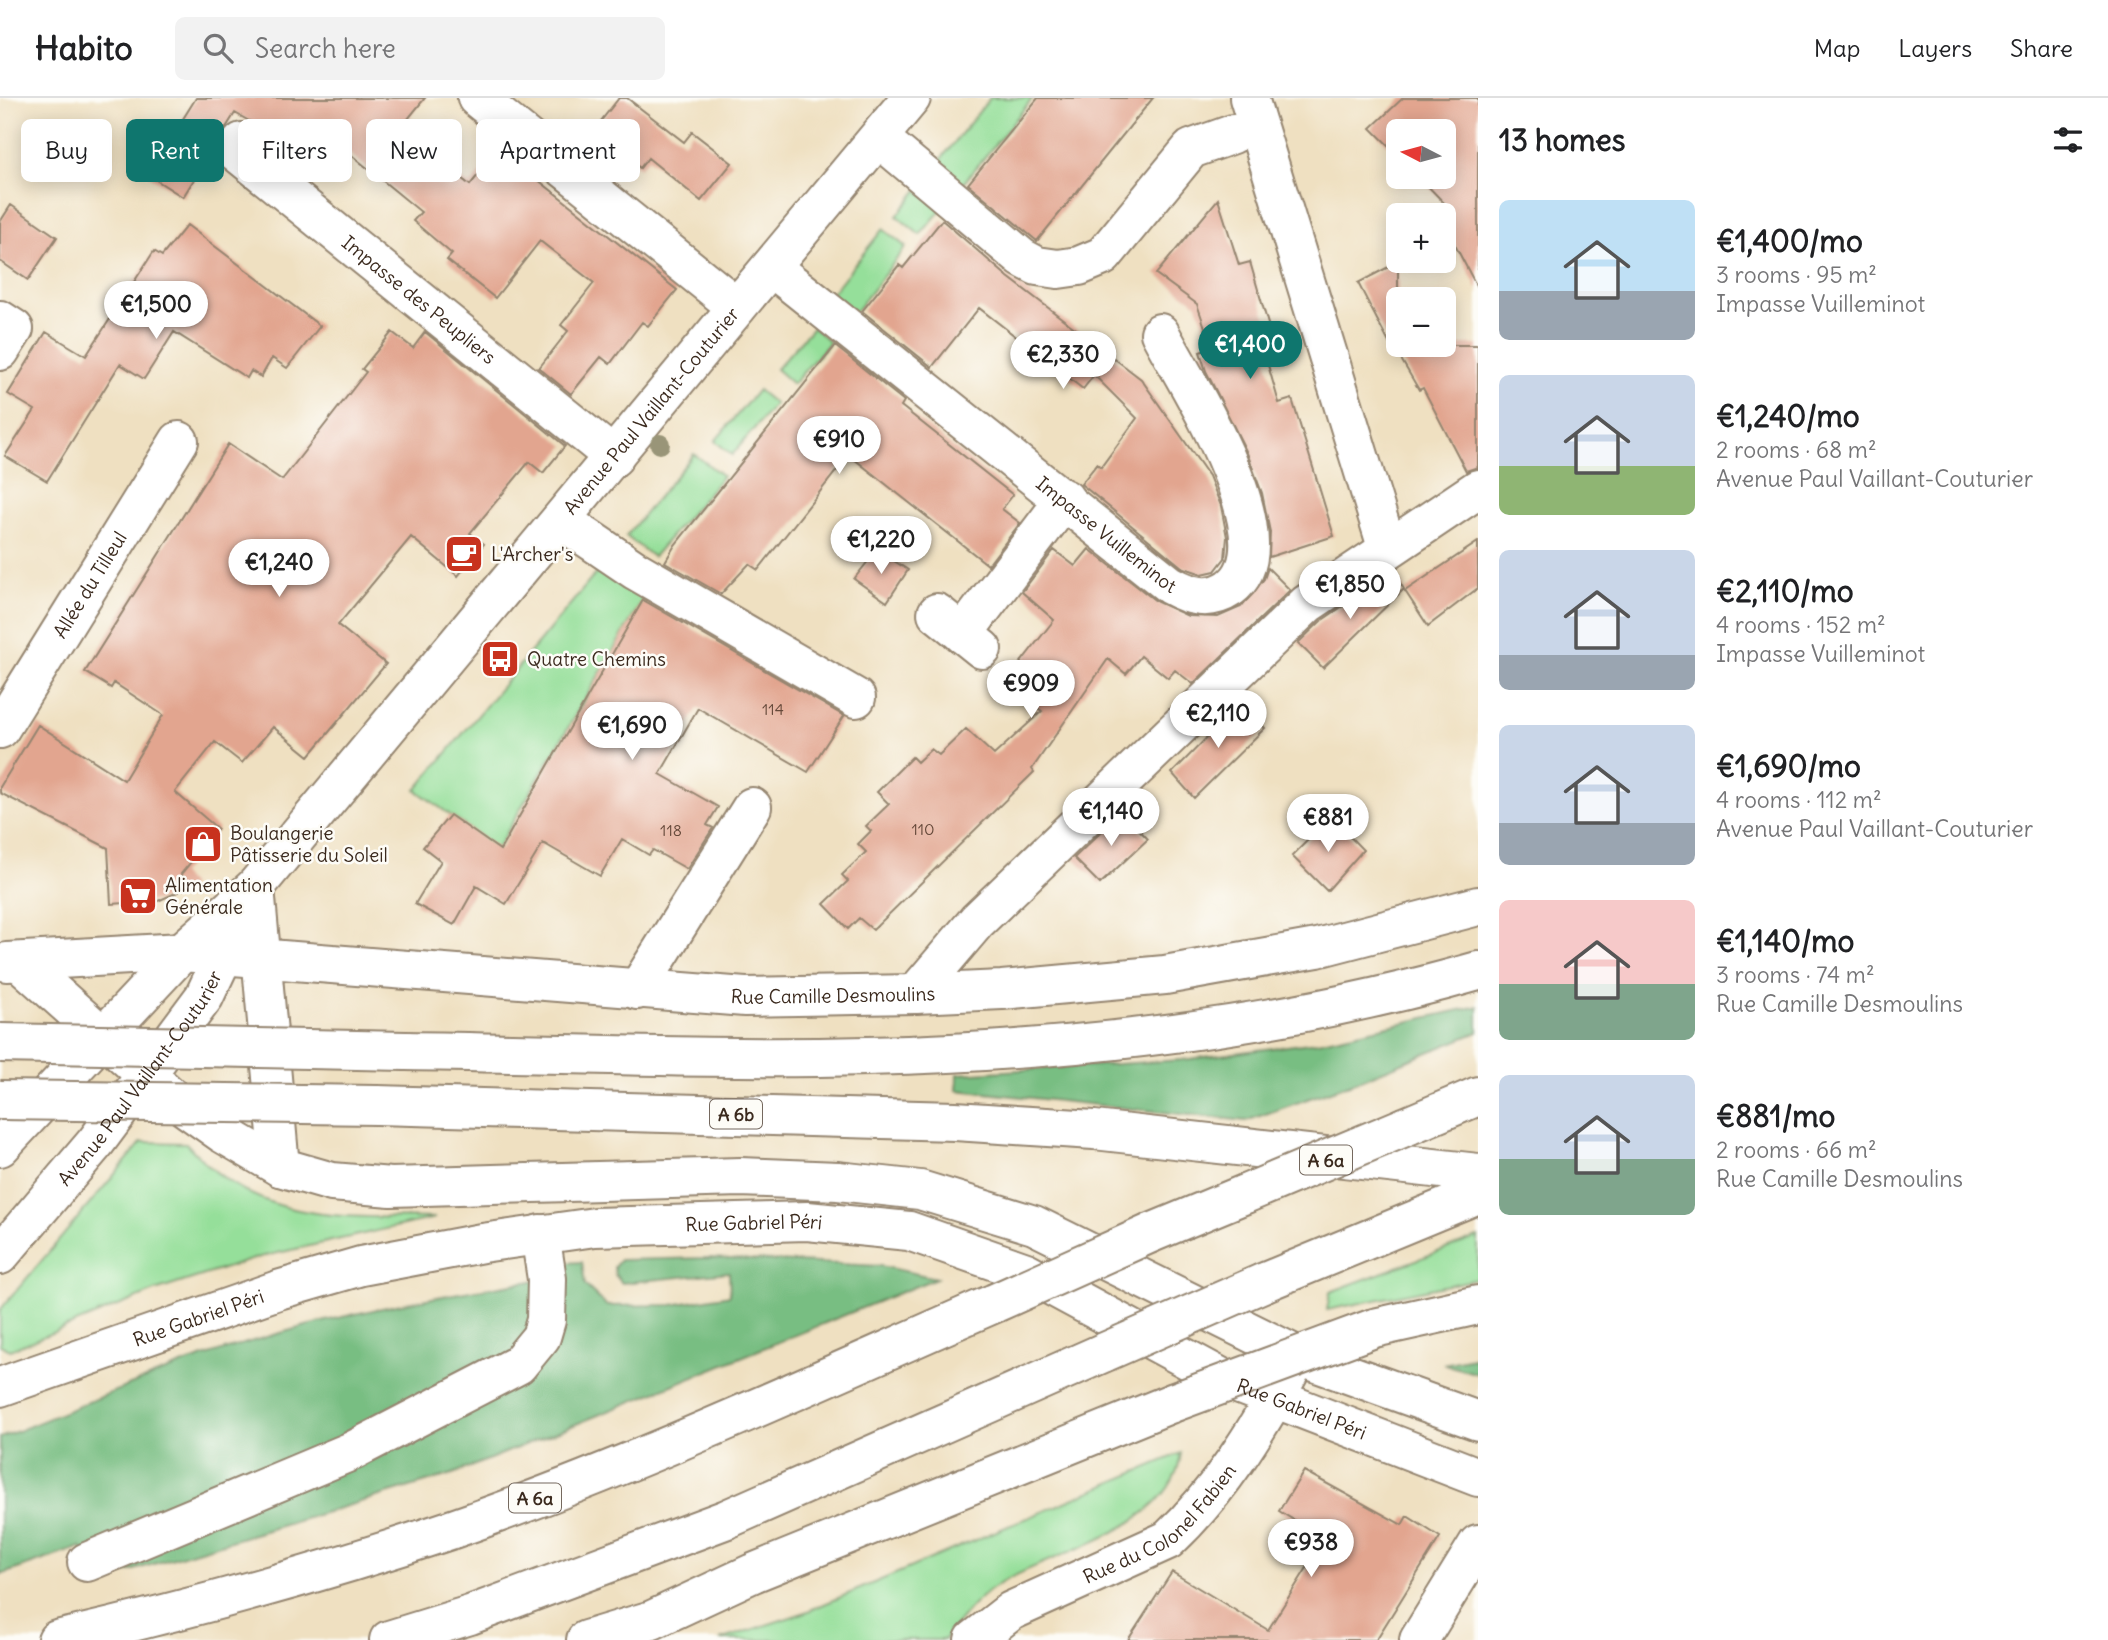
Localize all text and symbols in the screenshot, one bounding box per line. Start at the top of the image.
search box [175,17,665,80]
text: Habito [35,27,133,69]
icon: search [199,29,237,67]
text: Search here [255,32,396,65]
text: Map [1814,33,1860,63]
text: Layers [1898,33,1972,63]
text: Share [2010,33,2073,63]
chip: Buy [21,119,112,182]
chip: Rent [126,119,224,182]
chip: Filters [238,119,352,182]
chip: New [366,119,462,182]
chip: Apartment [476,119,640,182]
north arrow [1386,119,1456,189]
map controls [1386,119,1456,357]
text: 13 homes [1499,121,1625,159]
icon: filters [2049,121,2087,159]
button: + [1386,203,1456,273]
text: €1,400/mo [1716,222,1863,260]
icon: home [1555,228,1639,312]
street label: Impasse des Peupliers [337,230,501,369]
text: 3 rooms · 95 m² [1716,260,1877,289]
pin: €1,500 [99,282,213,341]
button: − [1386,287,1456,357]
text: €1,500 [120,289,192,318]
text: Impasse Vuilleminot [1716,289,1925,318]
street label: Avenue Paul Vaillant-Couturier [558,302,744,519]
pin: €1,400 [1193,322,1307,381]
text: €1,400 [1214,329,1286,358]
pin: €2,330 [1006,331,1120,391]
text: €2,330 [1026,339,1100,368]
text: €1,240/mo [1716,397,1860,435]
icon: home [1555,403,1639,487]
pin: €910 [798,416,880,476]
text: €910 [813,424,865,453]
text: 2 rooms · 68 m² [1716,435,1877,464]
text: Avenue Paul Vaillant-Couturier [1716,464,2033,493]
street label: Impasse Vuilleminot [1031,471,1180,598]
pin: €1,220 [824,517,938,576]
text: €1,220 [847,524,915,553]
street label: Allée du Tilleul [48,527,132,642]
cafe icon: L'Archer's [443,533,485,575]
pin: €1,240 [222,540,336,599]
place label: L'Archer's [491,542,573,566]
text: €1,240 [244,547,314,576]
pin: €1,850 [1293,561,1407,621]
text: €1,850 [1315,569,1385,598]
text: €2,110/mo [1716,572,1854,610]
icon: home [1555,578,1639,662]
text: 4 rooms · 152 m² [1716,610,1886,639]
bus stop icon: Quatre Chemins [479,638,521,680]
text: Impasse Vuilleminot [1716,639,1925,668]
place label: Quatre Chemins [527,647,666,671]
pin: €909 [990,660,1072,720]
text: €909 [1003,668,1059,697]
pin: €2,110 [1161,690,1275,750]
text: €2,110 [1186,698,1250,727]
house number: 114 [762,699,784,719]
pin: €1,690 [575,702,689,762]
text: €1,690 [597,710,667,739]
text: €1,690/mo [1716,747,1861,785]
icon: home [1555,753,1639,837]
text: 4 rooms · 112 m² [1716,785,1882,814]
pin: €1,140 [1054,788,1168,848]
pin: €881 [1287,794,1369,854]
text: €1,140 [1078,796,1144,825]
text: €881 [1303,802,1353,831]
text: Avenue Paul Vaillant-Couturier [1716,814,2033,843]
house number: 110 [911,819,935,839]
house number: 118 [660,820,682,840]
place label: Boulangerie Pâtisserie du Soleil [230,821,388,867]
shop icon: Boulangerie Pâtisserie du Soleil [182,823,224,865]
place label: Alimentation Générale [165,873,273,919]
supermarket icon: Alimentation Générale [117,875,159,917]
text: €1,140/mo [1716,922,1854,960]
icon: home [1555,928,1639,1012]
text: 3 rooms · 74 m² [1716,960,1875,989]
street label: Avenue Paul Vaillant-Couturier [52,966,227,1190]
street label: Rue Camille Desmoulins [730,981,936,1009]
text: Rue Camille Desmoulins [1716,989,1963,1018]
text: €881/mo [1716,1097,1835,1135]
road number: A 6b [710,1099,762,1128]
icon: home [1555,1103,1639,1187]
text: 2 rooms · 66 m² [1716,1135,1877,1164]
road number: A 6a [1300,1146,1352,1175]
text: Rue Camille Desmoulins [1716,1164,1963,1193]
street label: Rue Gabriel Péri [685,1209,823,1236]
street label: Rue Gabriel Péri [130,1284,267,1352]
street label: Rue Gabriel Péri [1234,1373,1370,1445]
street label: Rue du Colonel Fabien [1079,1459,1241,1589]
road number: A 6a [509,1484,561,1512]
pin: €938 [1270,1520,1352,1579]
text: €938 [1284,1527,1338,1556]

